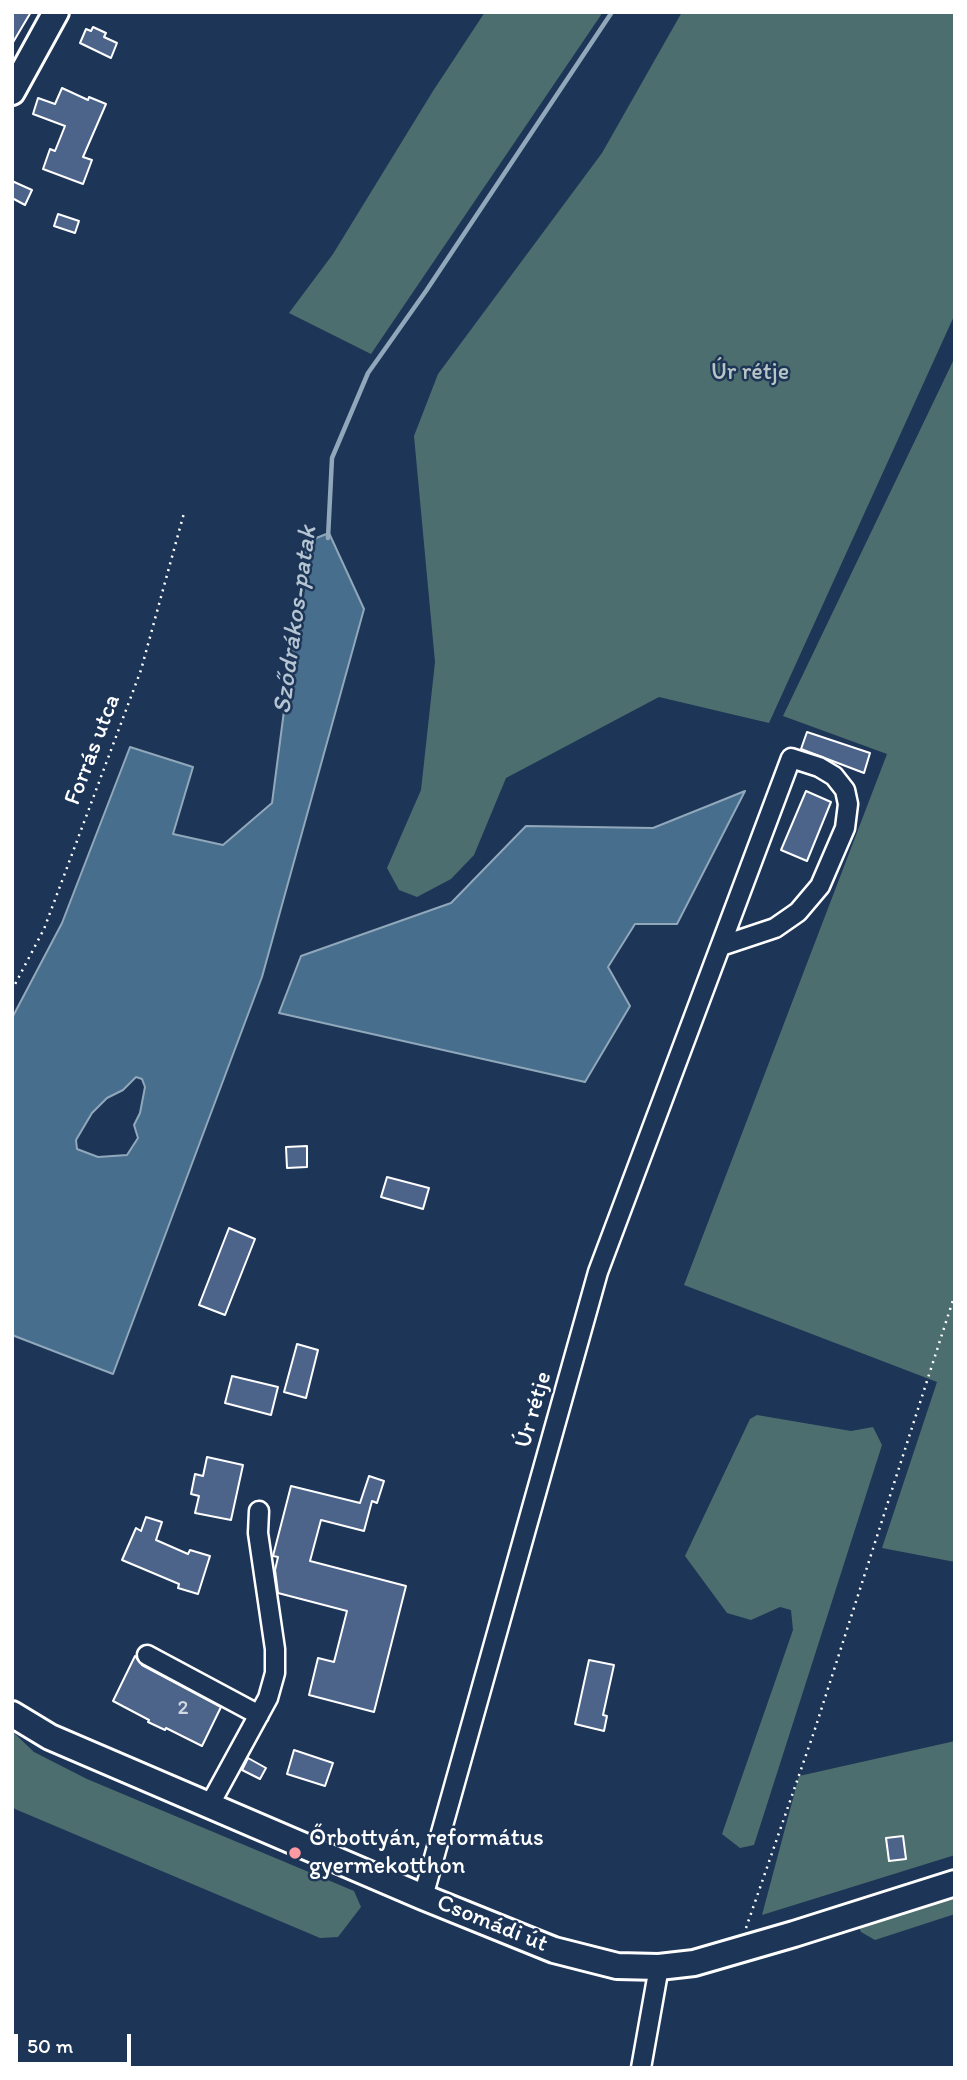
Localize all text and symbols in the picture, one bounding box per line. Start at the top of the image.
park label: Úr rétje [711,359,789,387]
water label: Sződrákos-patak [267,524,325,716]
street label: Forrás utca [59,691,127,809]
street label: Úr rétje [509,1368,559,1452]
house number: 2 [177,1696,189,1722]
place label: Őrbottyán, református gyermekotthon [309,1825,544,1881]
marker: Őrbottyán, református gyermekotthon [287,1845,303,1861]
street label: Csomádi út [432,1889,552,1959]
scale bar [18,2021,135,2064]
text: 50 m [27,2033,73,2058]

